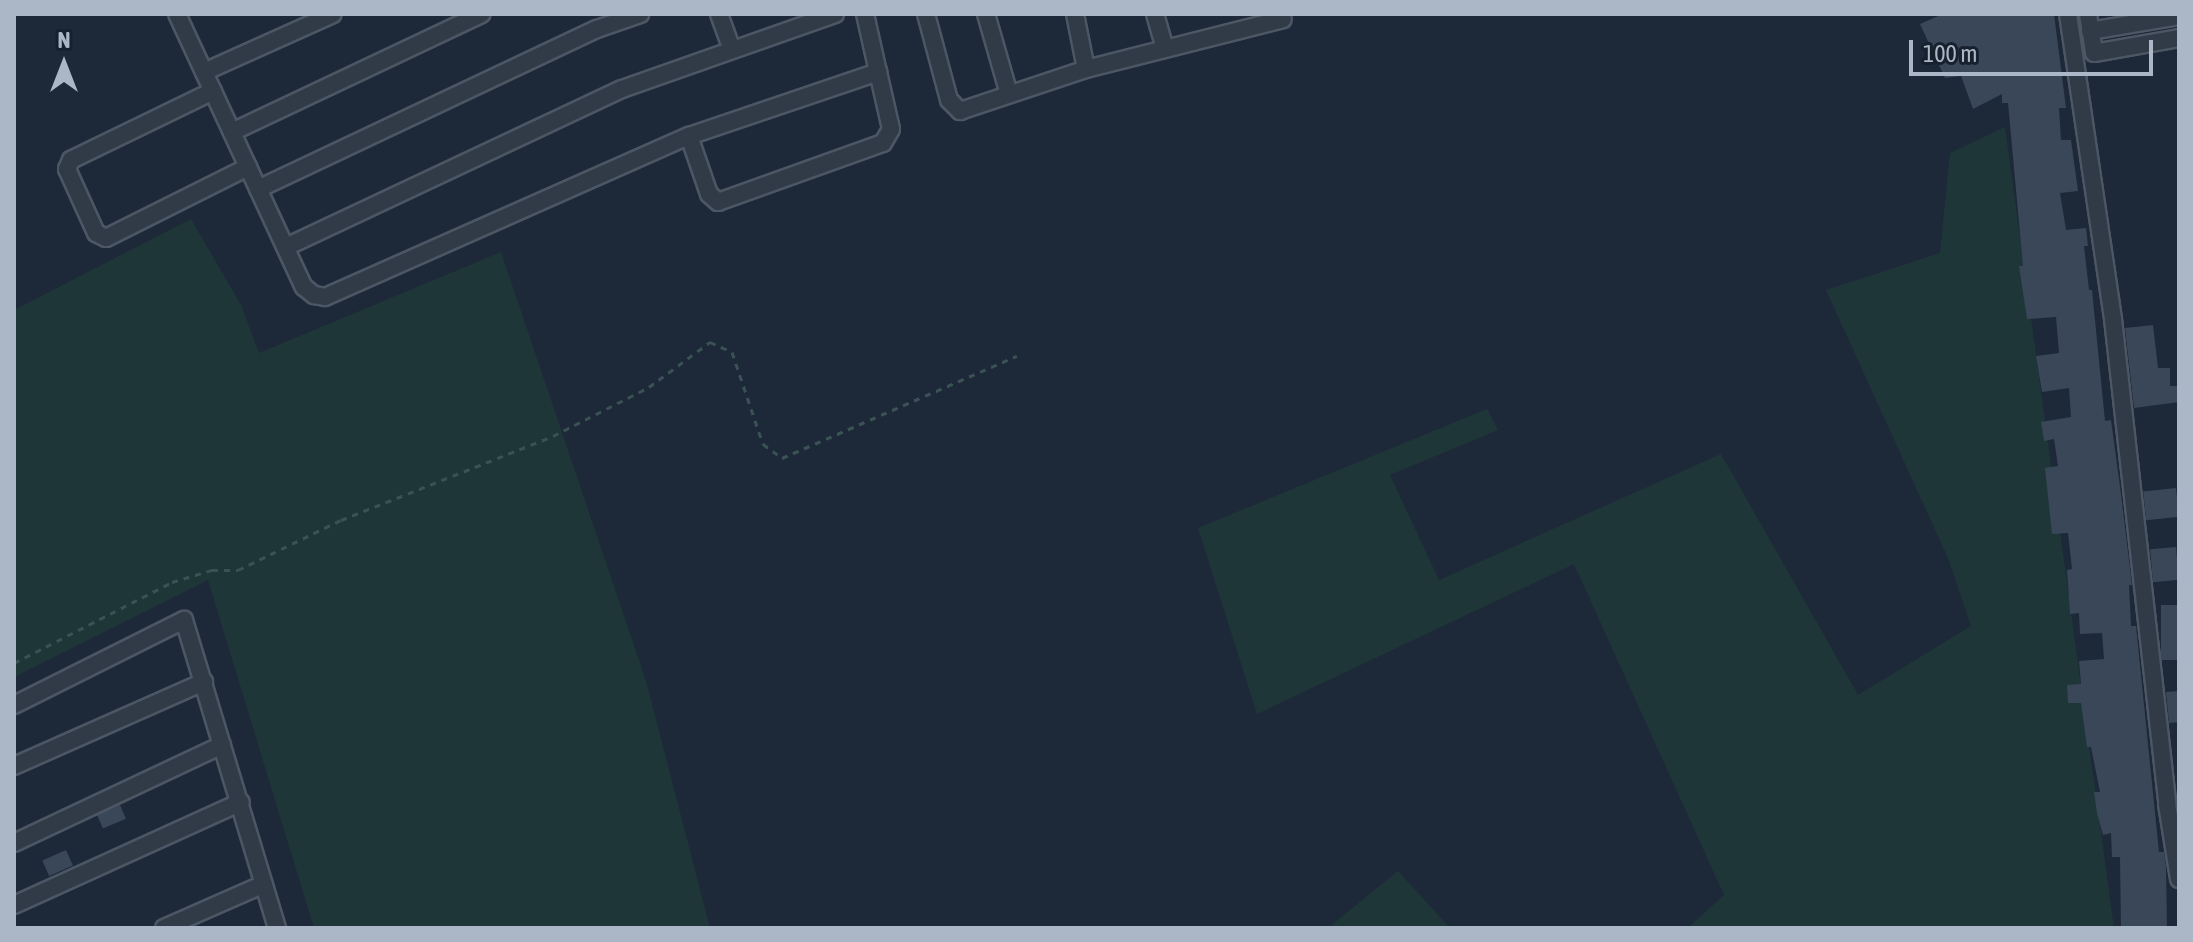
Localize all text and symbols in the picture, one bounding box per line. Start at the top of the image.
north arrow [24,24,104,104]
scale bar [1913,24,2157,74]
text: N [58,27,70,53]
text: 100 m [1923,40,1977,67]

